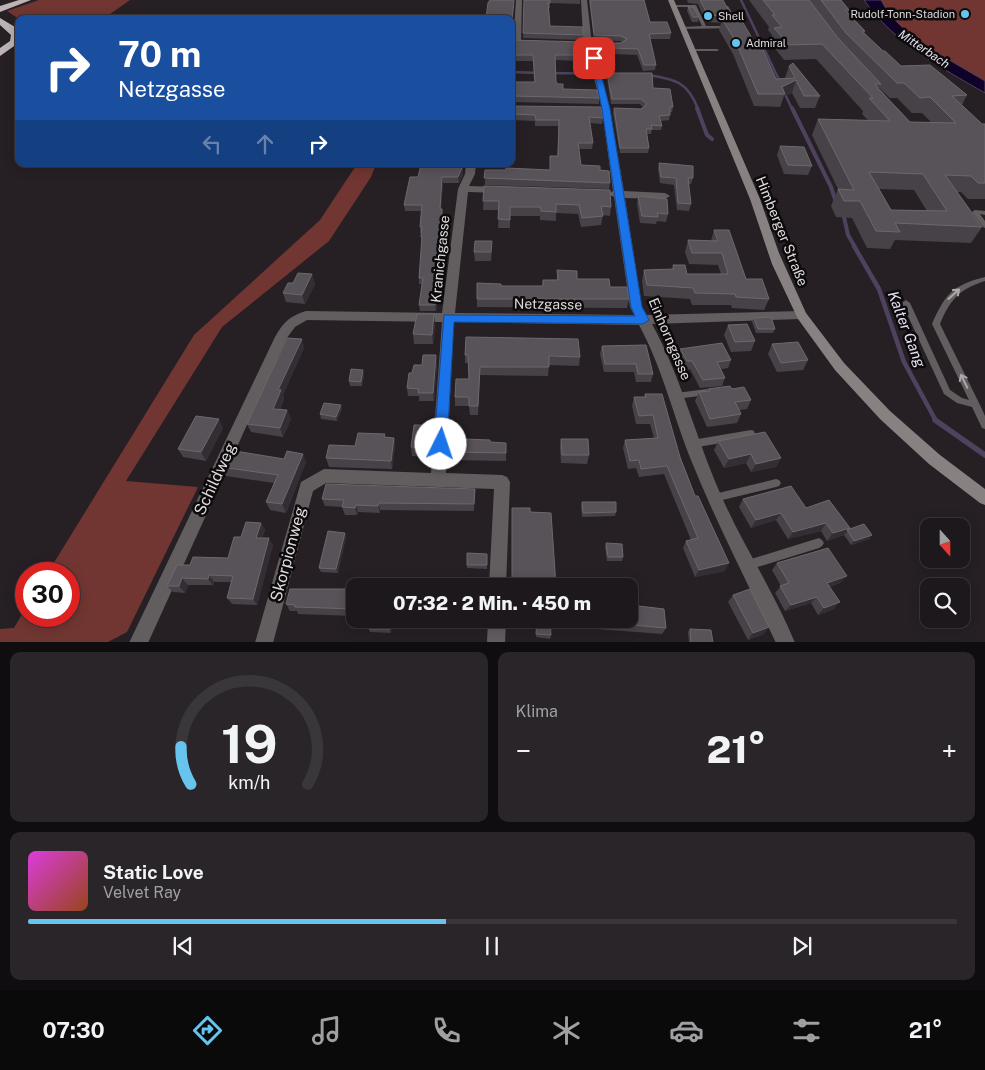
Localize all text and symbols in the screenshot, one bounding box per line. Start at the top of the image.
place label: Rudolf-Tonn-Stadion [850,8,955,20]
marker: Rudolf-Tonn-Stadion [959,8,971,20]
marker: Shell [702,10,714,22]
place label: Shell [718,10,744,22]
water label: Mitterbach [896,27,952,71]
text: 70 m [118,34,201,75]
icon: right [35,35,100,100]
pin [573,37,615,79]
marker: Admiral [730,37,742,49]
place label: Admiral [746,37,786,49]
icon: arrive [580,44,608,72]
text: Netzgasse [118,76,225,102]
icon: left [198,130,226,158]
icon: ahead [251,130,279,158]
icon: right [304,130,332,158]
street label: Himberger Straße [753,174,811,288]
street label: Kranichgasse [427,214,453,304]
water label: Kalter Gang [885,288,929,370]
one-way arrow [947,288,960,300]
street label: Netzgasse [514,295,582,313]
street label: Einhorngasse [645,295,695,383]
one-way arrow [959,374,968,389]
position arrow [414,417,466,469]
street label: Schildweg [190,440,240,518]
street label: Skorpionweg [266,504,310,604]
north arrow [920,518,970,568]
map controls [920,518,970,628]
speed limit sign: 30 [15,562,80,627]
button: search [920,578,970,628]
text: 07:32 · 2 Min. · 450 m [393,592,591,614]
text: Klima [516,702,558,721]
text: 19 [220,714,277,775]
text: 21° [706,727,766,772]
text: − [516,734,531,767]
text: + [941,734,957,767]
text: km/h [228,772,270,793]
text: Static Love [103,861,204,883]
text: Velvet Ray [103,883,181,902]
icon: previous [169,932,197,960]
icon: pause [478,932,506,960]
icon: next [788,932,816,960]
icon: directions [190,1013,225,1048]
icon: music [309,1013,344,1048]
icon: phone [429,1013,464,1048]
icon: climate [549,1013,584,1048]
icon: car [669,1013,704,1048]
icon: filters [789,1013,824,1048]
text: 07:30 [42,1017,105,1043]
text: 21° [909,1017,943,1043]

